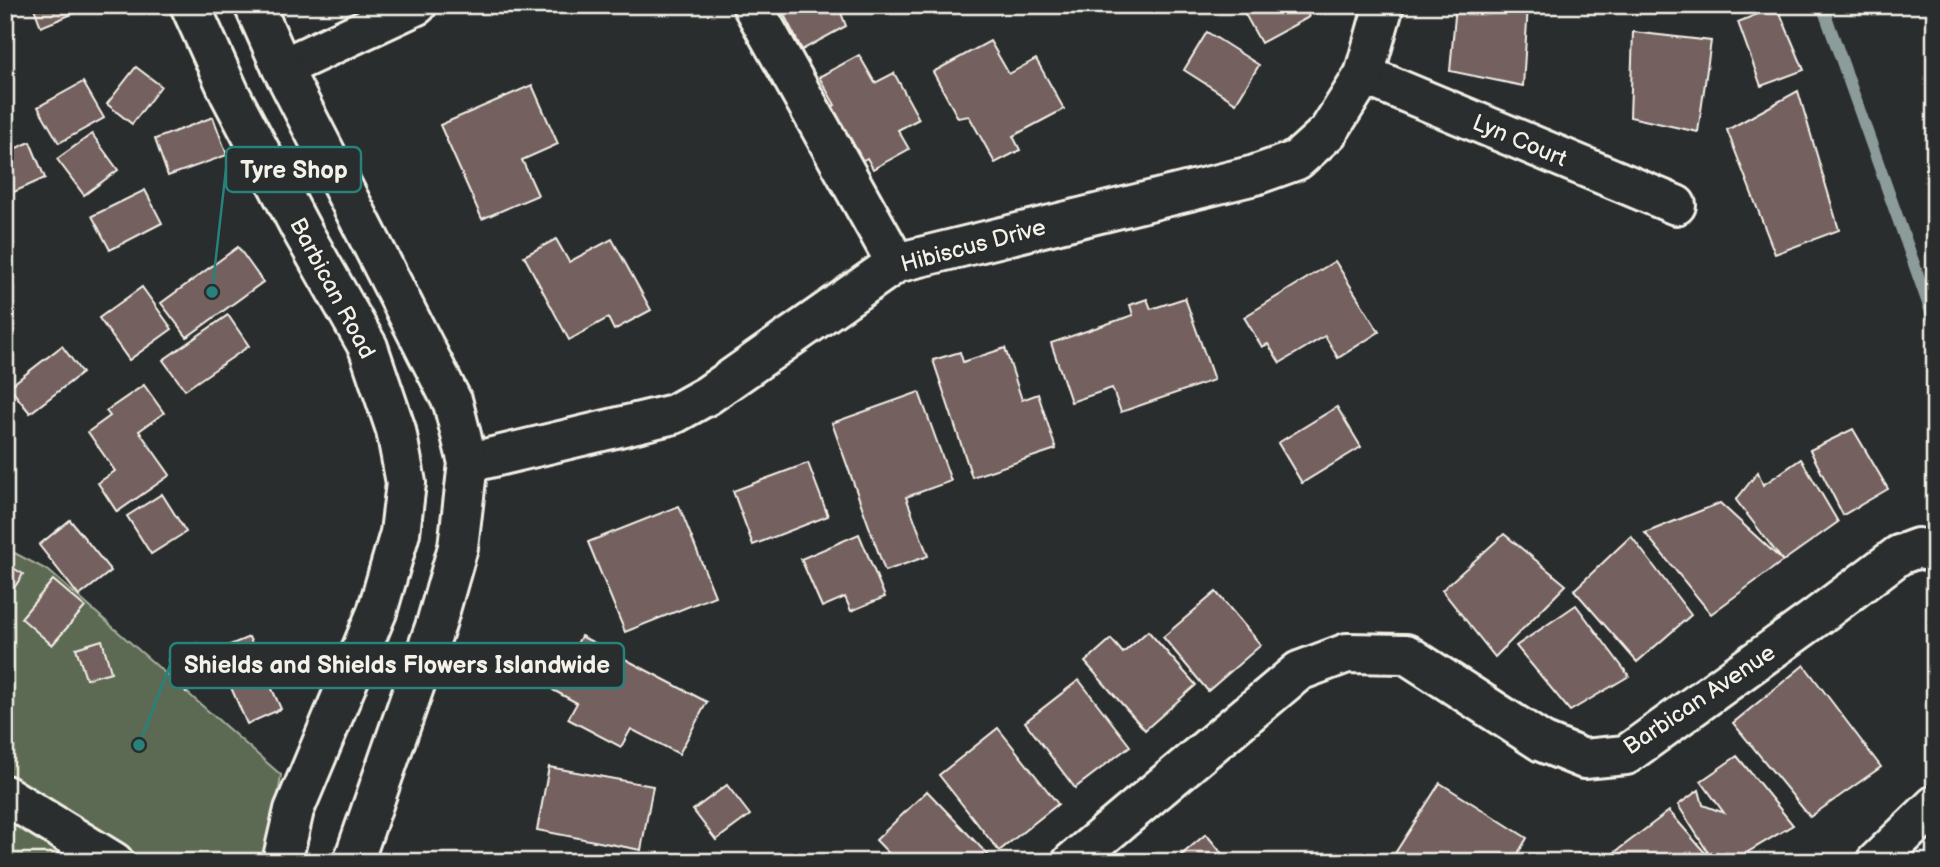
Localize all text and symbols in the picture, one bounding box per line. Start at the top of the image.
street label: Lyn Court [1468,109,1571,173]
callout: Tyre Shop [226,147,361,192]
text: Tyre Shop [240,156,348,185]
street label: Barbican Road [283,213,381,364]
street label: Hibiscus Drive [898,213,1049,279]
street label: Barbican Avenue [1618,639,1781,761]
callout: Shields and Shields Flowers Islandwide [170,643,624,688]
text: Shields and Shields Flowers Islandwide [184,651,610,680]

